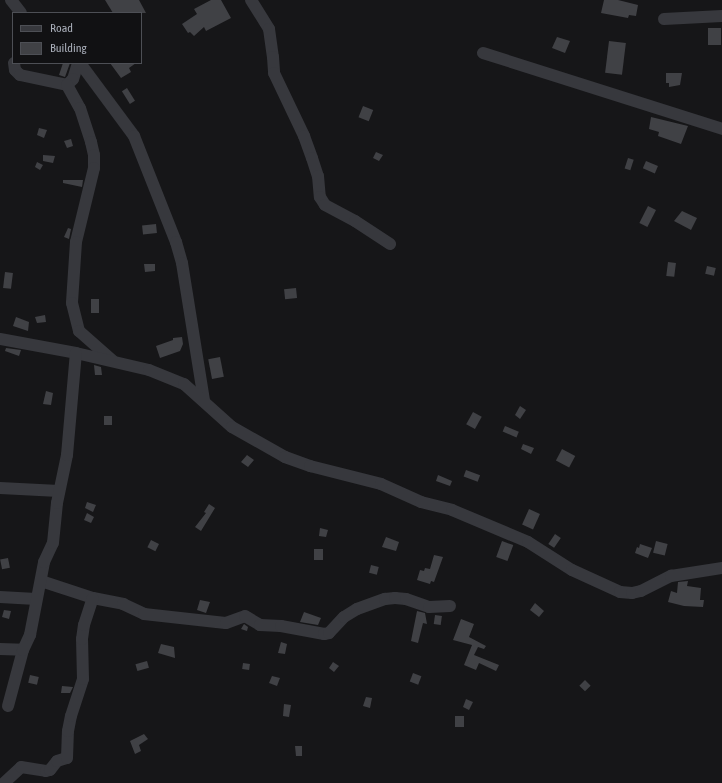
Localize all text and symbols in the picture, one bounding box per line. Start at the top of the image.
legend [12,12,142,64]
text: Road [50,21,73,35]
text: Building [50,41,87,55]

